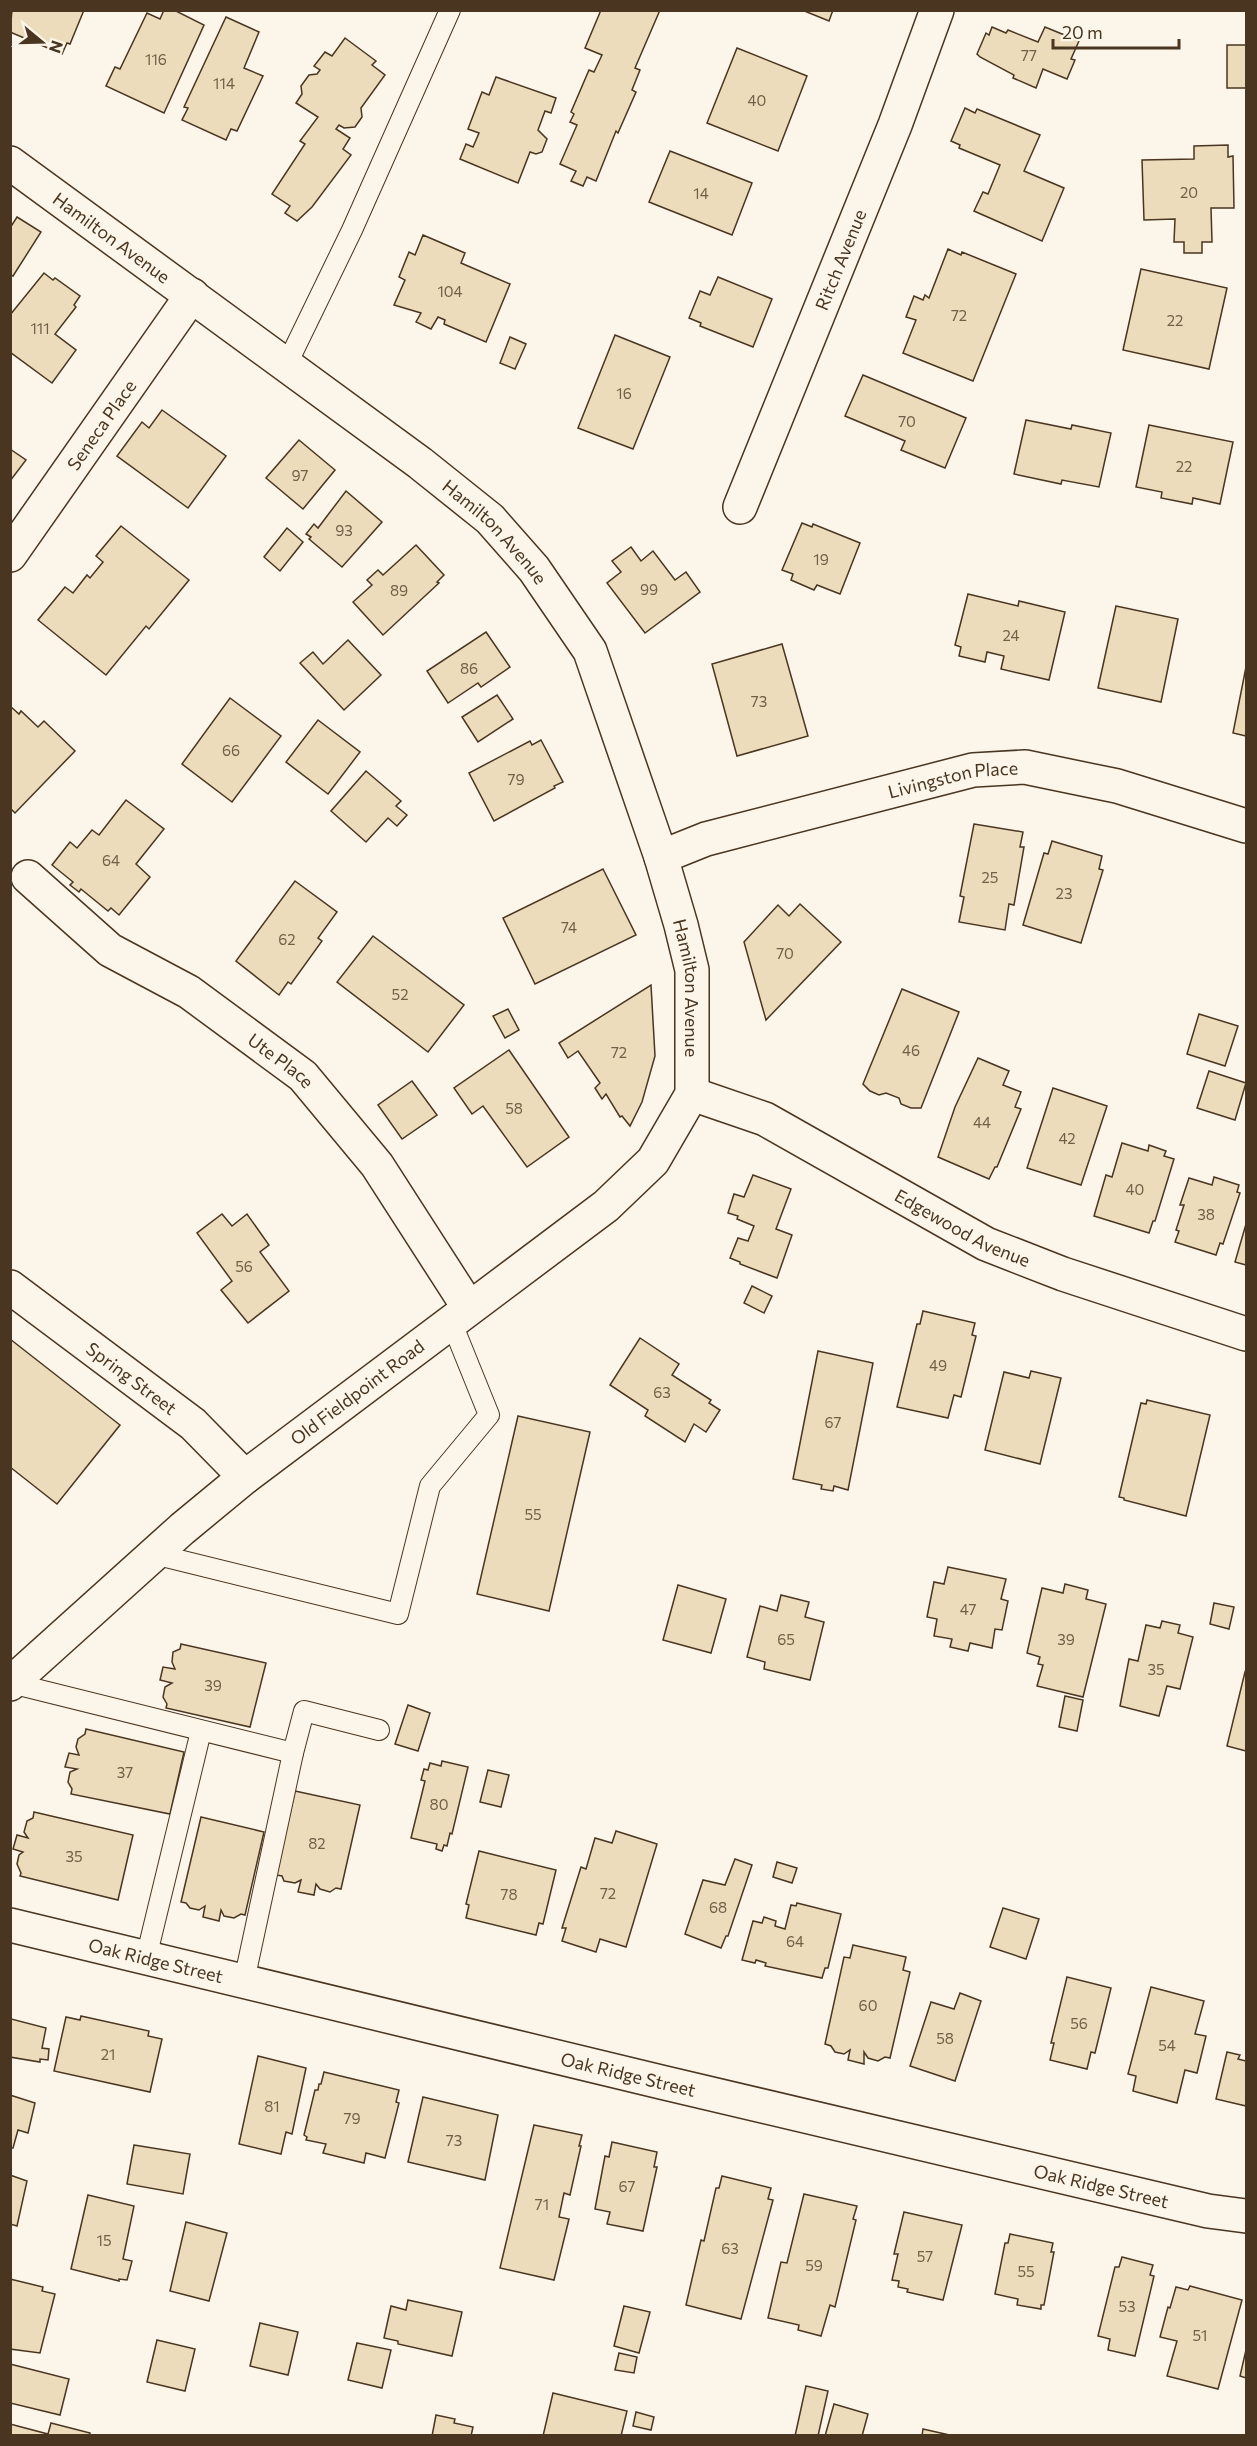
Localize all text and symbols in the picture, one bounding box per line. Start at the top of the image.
north arrow [12,12,72,72]
scale bar [1053,12,1179,50]
text: 20 m [1062,21,1103,43]
text: N [46,38,68,56]
house number: 77 [1021,46,1037,64]
house number: 116 [145,50,167,68]
house number: 114 [213,74,235,92]
house number: 40 [748,91,766,109]
house number: 20 [1180,183,1198,201]
house number: 14 [693,184,709,202]
street label: Hamilton Avenue [49,187,175,288]
street label: Ritch Avenue [810,206,871,313]
house number: 104 [437,282,463,300]
house number: 72 [951,306,967,324]
house number: 22 [1167,311,1183,329]
house number: 111 [30,319,50,337]
street label: Seneca Place [62,375,140,474]
house number: 16 [616,384,632,402]
house number: 70 [898,412,916,430]
house number: 22 [1176,457,1192,475]
house number: 97 [292,466,309,484]
street label: Hamilton Avenue [438,474,552,588]
house number: 93 [335,521,353,539]
house number: 19 [813,550,829,568]
house number: 99 [640,580,658,598]
house number: 89 [390,581,408,599]
house number: 24 [1002,626,1020,644]
house number: 86 [460,659,478,677]
house number: 73 [751,692,767,710]
house number: 66 [222,741,240,759]
street label: Livingston Place [886,756,1019,803]
house number: 79 [508,770,524,788]
house number: 64 [102,851,120,869]
house number: 25 [982,868,998,886]
house number: 23 [1056,884,1072,902]
street label: Hamilton Avenue [669,916,703,1057]
house number: 74 [561,918,577,936]
house number: 62 [278,930,296,948]
house number: 70 [776,944,794,962]
house number: 52 [392,985,408,1003]
street label: Ute Place [244,1028,319,1092]
house number: 46 [902,1041,920,1059]
house number: 72 [611,1043,627,1061]
house number: 58 [505,1099,523,1117]
house number: 44 [973,1113,991,1131]
house number: 42 [1058,1129,1076,1147]
house number: 40 [1126,1180,1144,1198]
street label: Edgewood Avenue [891,1184,1033,1271]
house number: 38 [1197,1205,1215,1223]
house number: 56 [235,1257,253,1275]
street label: Old Fieldpoint Road [286,1335,428,1449]
street label: Spring Street [82,1337,181,1419]
house number: 49 [929,1356,947,1374]
house number: 63 [653,1383,671,1401]
house number: 67 [825,1413,842,1431]
house number: 55 [524,1505,542,1523]
house number: 47 [960,1600,976,1618]
house number: 65 [777,1630,795,1648]
house number: 39 [1057,1630,1075,1648]
house number: 35 [1147,1660,1165,1678]
house number: 39 [204,1676,222,1694]
house number: 37 [117,1763,133,1781]
house number: 80 [430,1795,448,1813]
house number: 82 [308,1834,326,1852]
house number: 35 [65,1847,83,1865]
house number: 72 [600,1884,616,1902]
house number: 78 [501,1885,517,1903]
house number: 68 [709,1898,727,1916]
house number: 64 [786,1932,804,1950]
street label: Oak Ridge Street [86,1933,225,1987]
house number: 60 [859,1996,877,2014]
house number: 56 [1070,2014,1088,2032]
house number: 58 [936,2029,954,2047]
house number: 54 [1158,2036,1176,2054]
house number: 21 [101,2045,115,2063]
street label: Oak Ridge Street [559,2047,698,2101]
house number: 81 [264,2097,280,2115]
house number: 79 [344,2109,360,2127]
house number: 73 [446,2131,462,2149]
street label: Oak Ridge Street [1032,2159,1171,2212]
house number: 67 [619,2177,636,2195]
house number: 71 [535,2195,549,2213]
house number: 15 [96,2231,112,2249]
house number: 63 [721,2239,739,2257]
house number: 57 [917,2247,933,2265]
house number: 59 [805,2256,823,2274]
house number: 55 [1017,2262,1035,2280]
house number: 53 [1118,2297,1136,2315]
house number: 51 [1192,2326,1208,2344]

